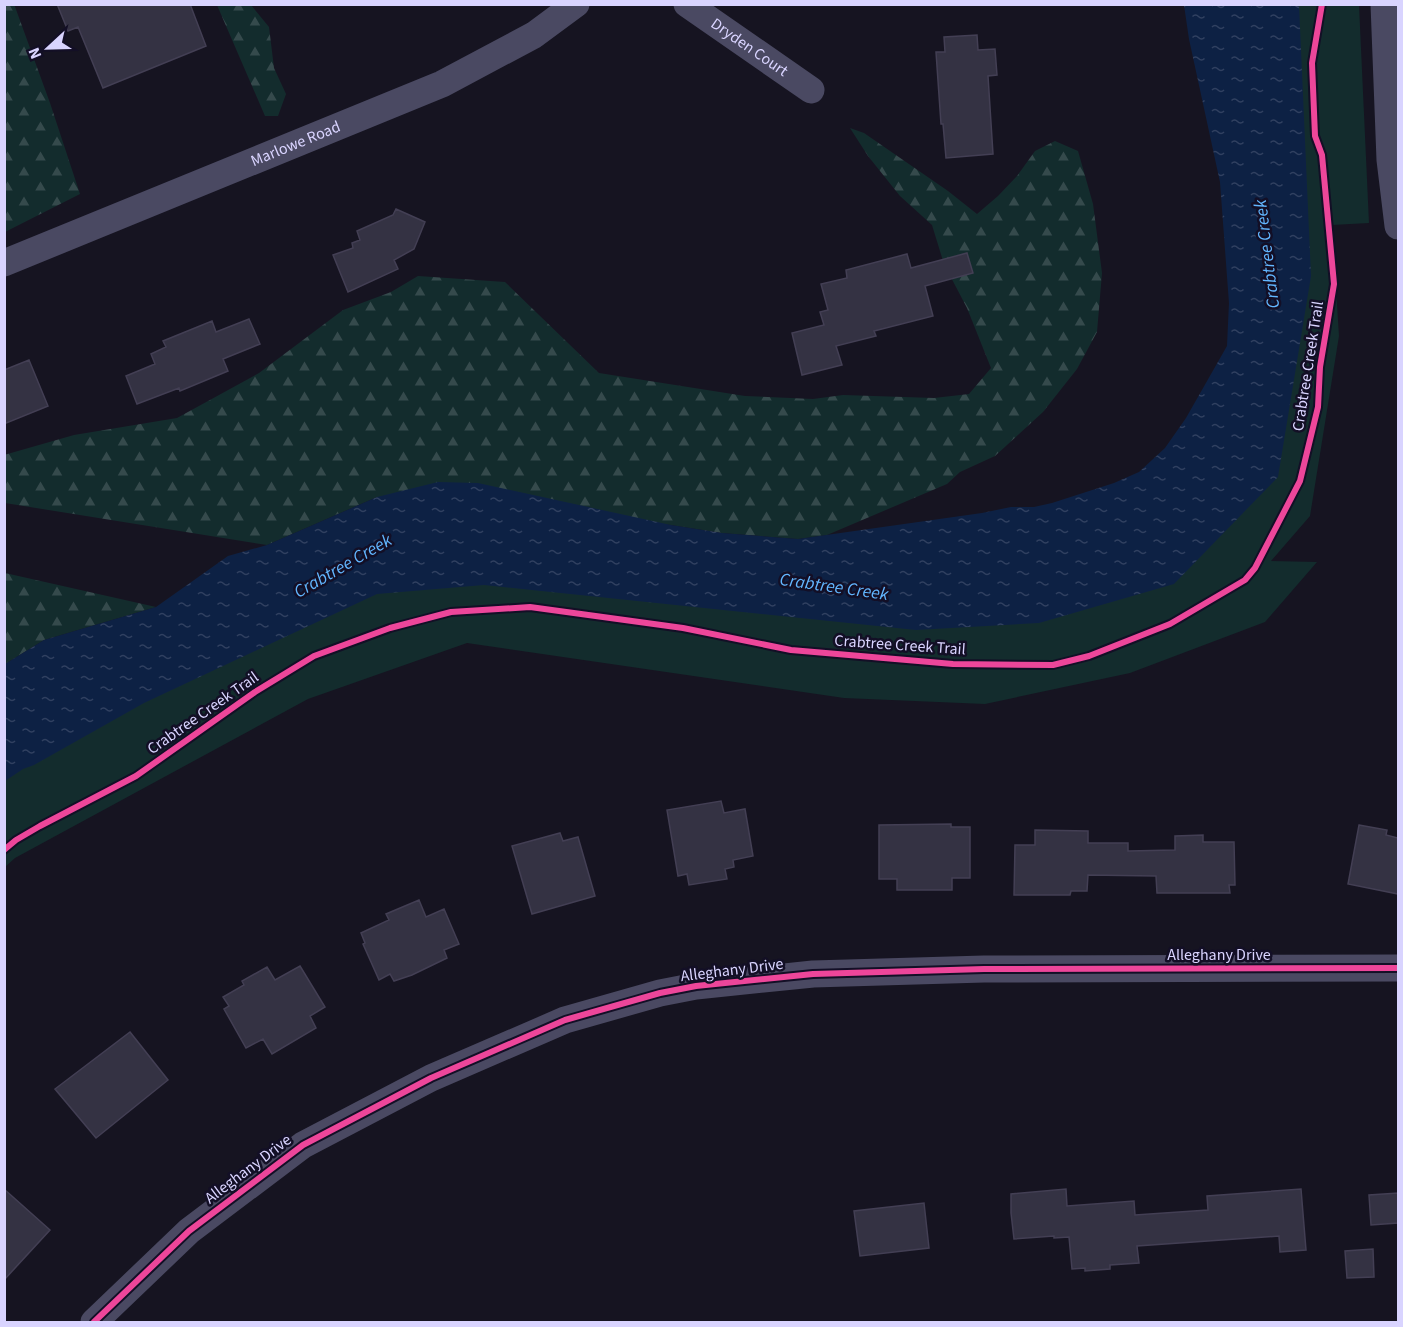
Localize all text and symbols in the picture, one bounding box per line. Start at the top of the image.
street label: Dryden Court [706,13,793,82]
north arrow [18,18,78,78]
text: N [23,44,47,62]
street label: Marlowe Road [247,116,344,172]
water label: Crabtree Creek [1248,198,1286,310]
street label: Crabtree Creek Trail [1287,299,1329,433]
water label: Crabtree Creek [289,528,397,604]
water label: Crabtree Creek [778,567,890,607]
street label: Crabtree Creek Trail [834,629,966,661]
street label: Crabtree Creek Trail [143,666,263,760]
street label: Alleghany Drive [1167,944,1271,966]
street label: Alleghany Drive [679,953,785,987]
street label: Alleghany Drive [200,1129,296,1209]

